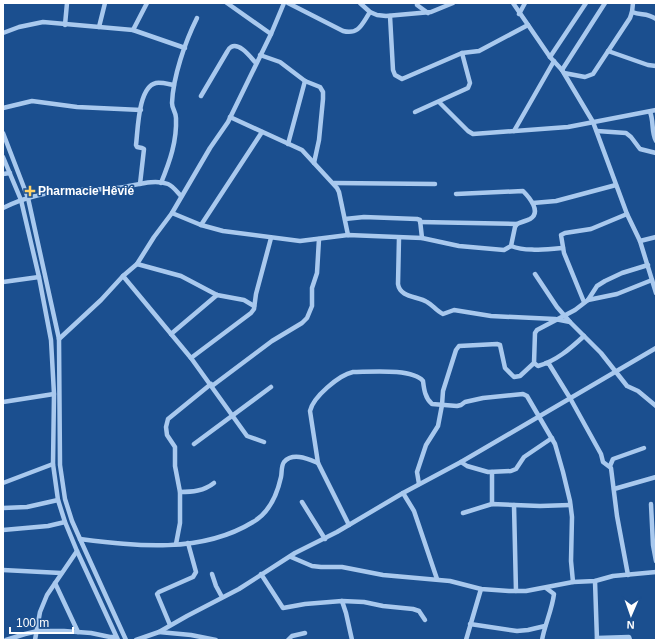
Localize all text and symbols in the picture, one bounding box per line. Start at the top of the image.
place label: Pharmacie Hêvié [38,184,134,198]
marker: Pharmacie Hêvié [25,186,35,196]
north arrow [611,595,651,635]
scale bar [10,609,73,635]
text: 100 m [16,616,49,630]
text: N [626,619,635,631]

